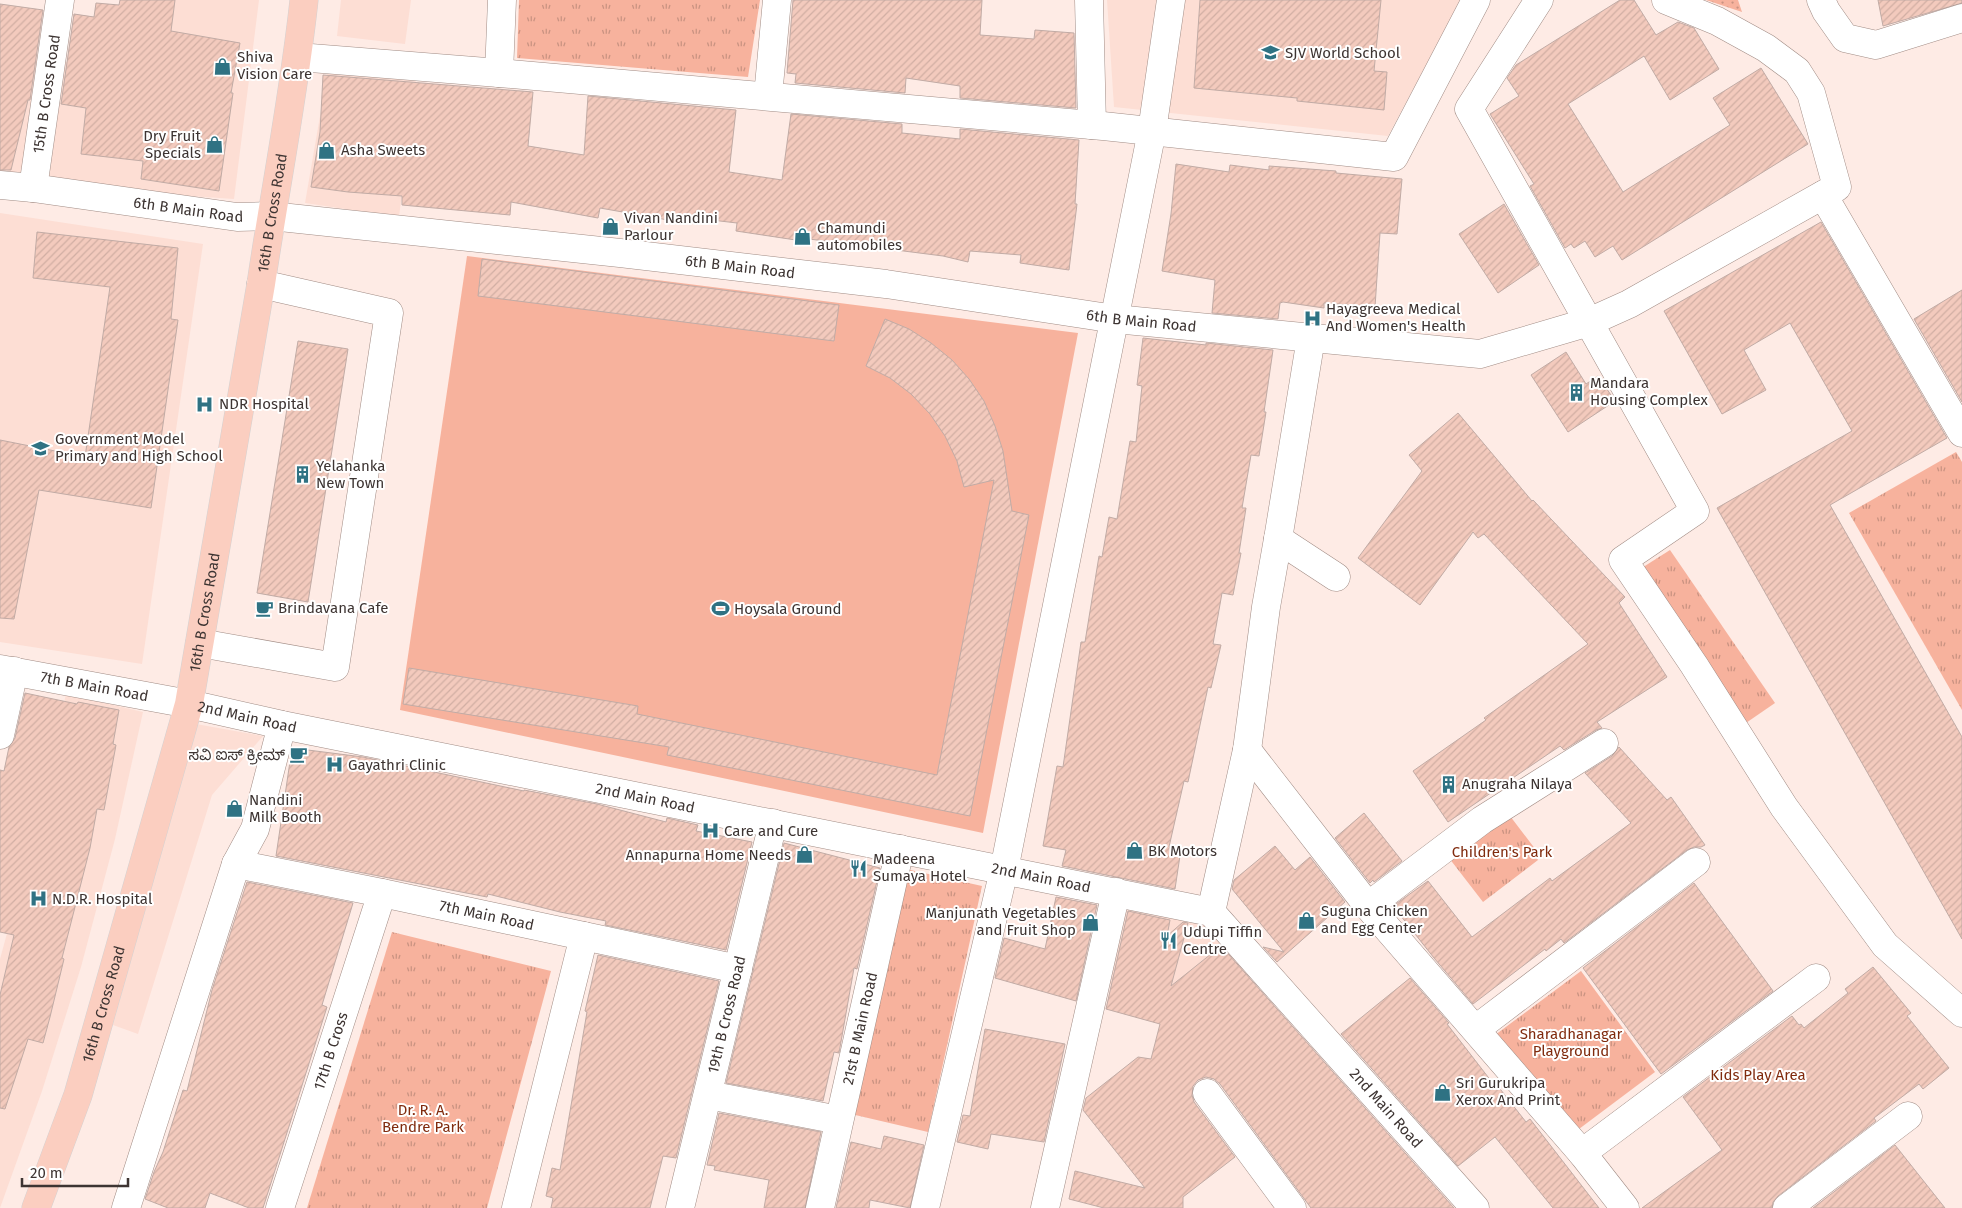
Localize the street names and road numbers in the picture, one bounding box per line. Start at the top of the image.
street label: 15th B Cross Road [29,33,64,155]
street label: 16th B Cross Road [254,152,291,274]
street label: 6th B Main Road [132,193,243,226]
street label: 6th B Main Road [684,252,796,282]
street label: 6th B Main Road [1085,306,1197,336]
street label: 16th B Cross Road [186,551,224,673]
street label: 7th B Main Road [39,668,150,705]
street label: 2nd Main Road [196,697,298,737]
street label: 2nd Main Road [594,779,696,817]
street label: 2nd Main Road [990,859,1092,897]
street label: 7th Main Road [438,897,536,934]
street label: 16th B Cross Road [79,944,129,1065]
street label: 19th B Cross Road [704,954,750,1075]
street label: 21st B Main Road [839,971,881,1086]
street label: 17th B Cross [310,1010,352,1092]
street label: 2nd Main Road [1346,1065,1426,1152]

